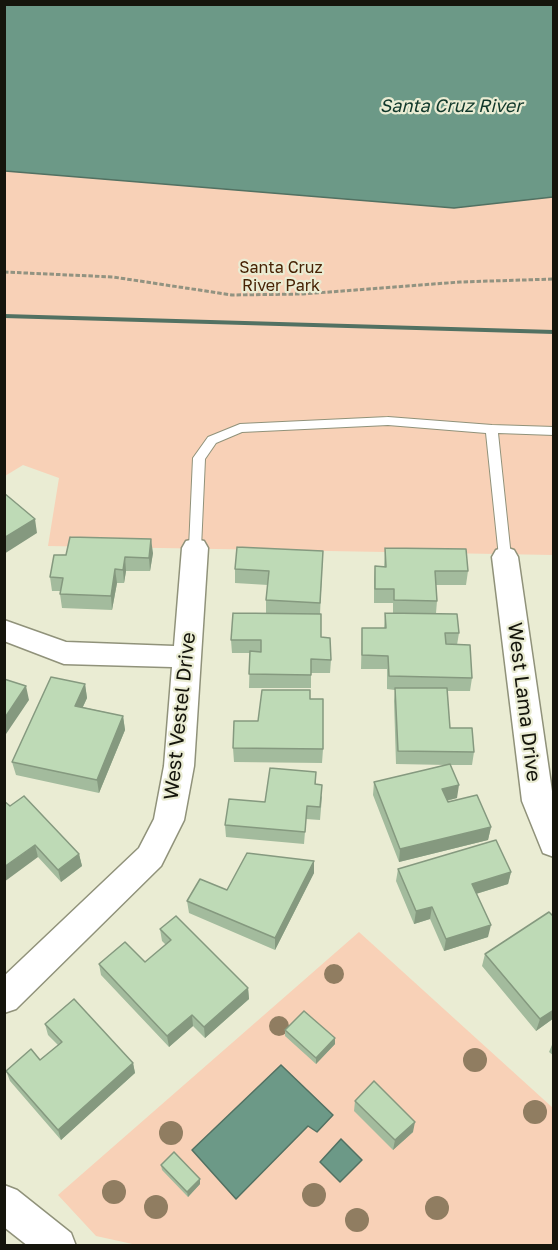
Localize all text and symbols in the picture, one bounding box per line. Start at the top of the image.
water label: Santa Cruz River [380,95,522,117]
park label: Santa Cruz River Park [239,258,323,296]
street label: West Lama Drive [502,621,546,783]
street label: West Vestel Drive [159,631,201,801]

